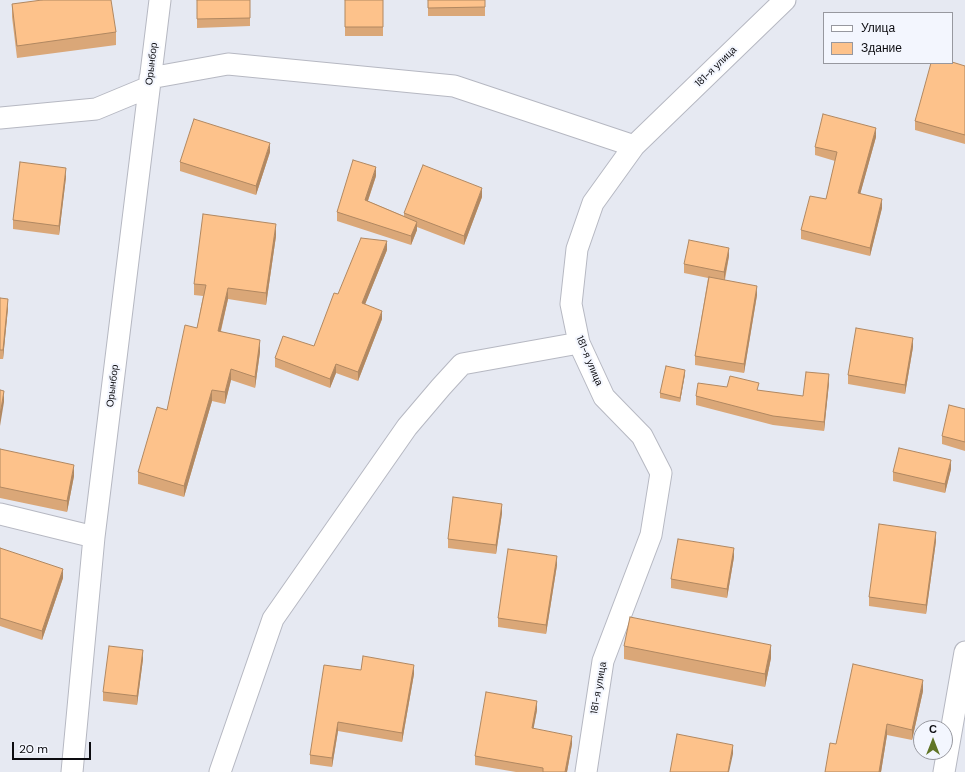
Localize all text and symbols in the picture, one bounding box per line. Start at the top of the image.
legend [823,12,953,64]
text: Улица [861,20,895,36]
text: Здание [861,40,902,56]
street label: Орынбор [143,42,161,86]
street label: 181-я улица [693,44,739,90]
street label: 181-я улица [573,334,605,388]
street label: Орынбор [104,364,122,408]
street label: 181-я улица [588,661,610,715]
north arrow [913,720,953,760]
text: С [929,722,937,736]
scale bar [14,734,93,760]
text: 20 m [19,741,48,757]

